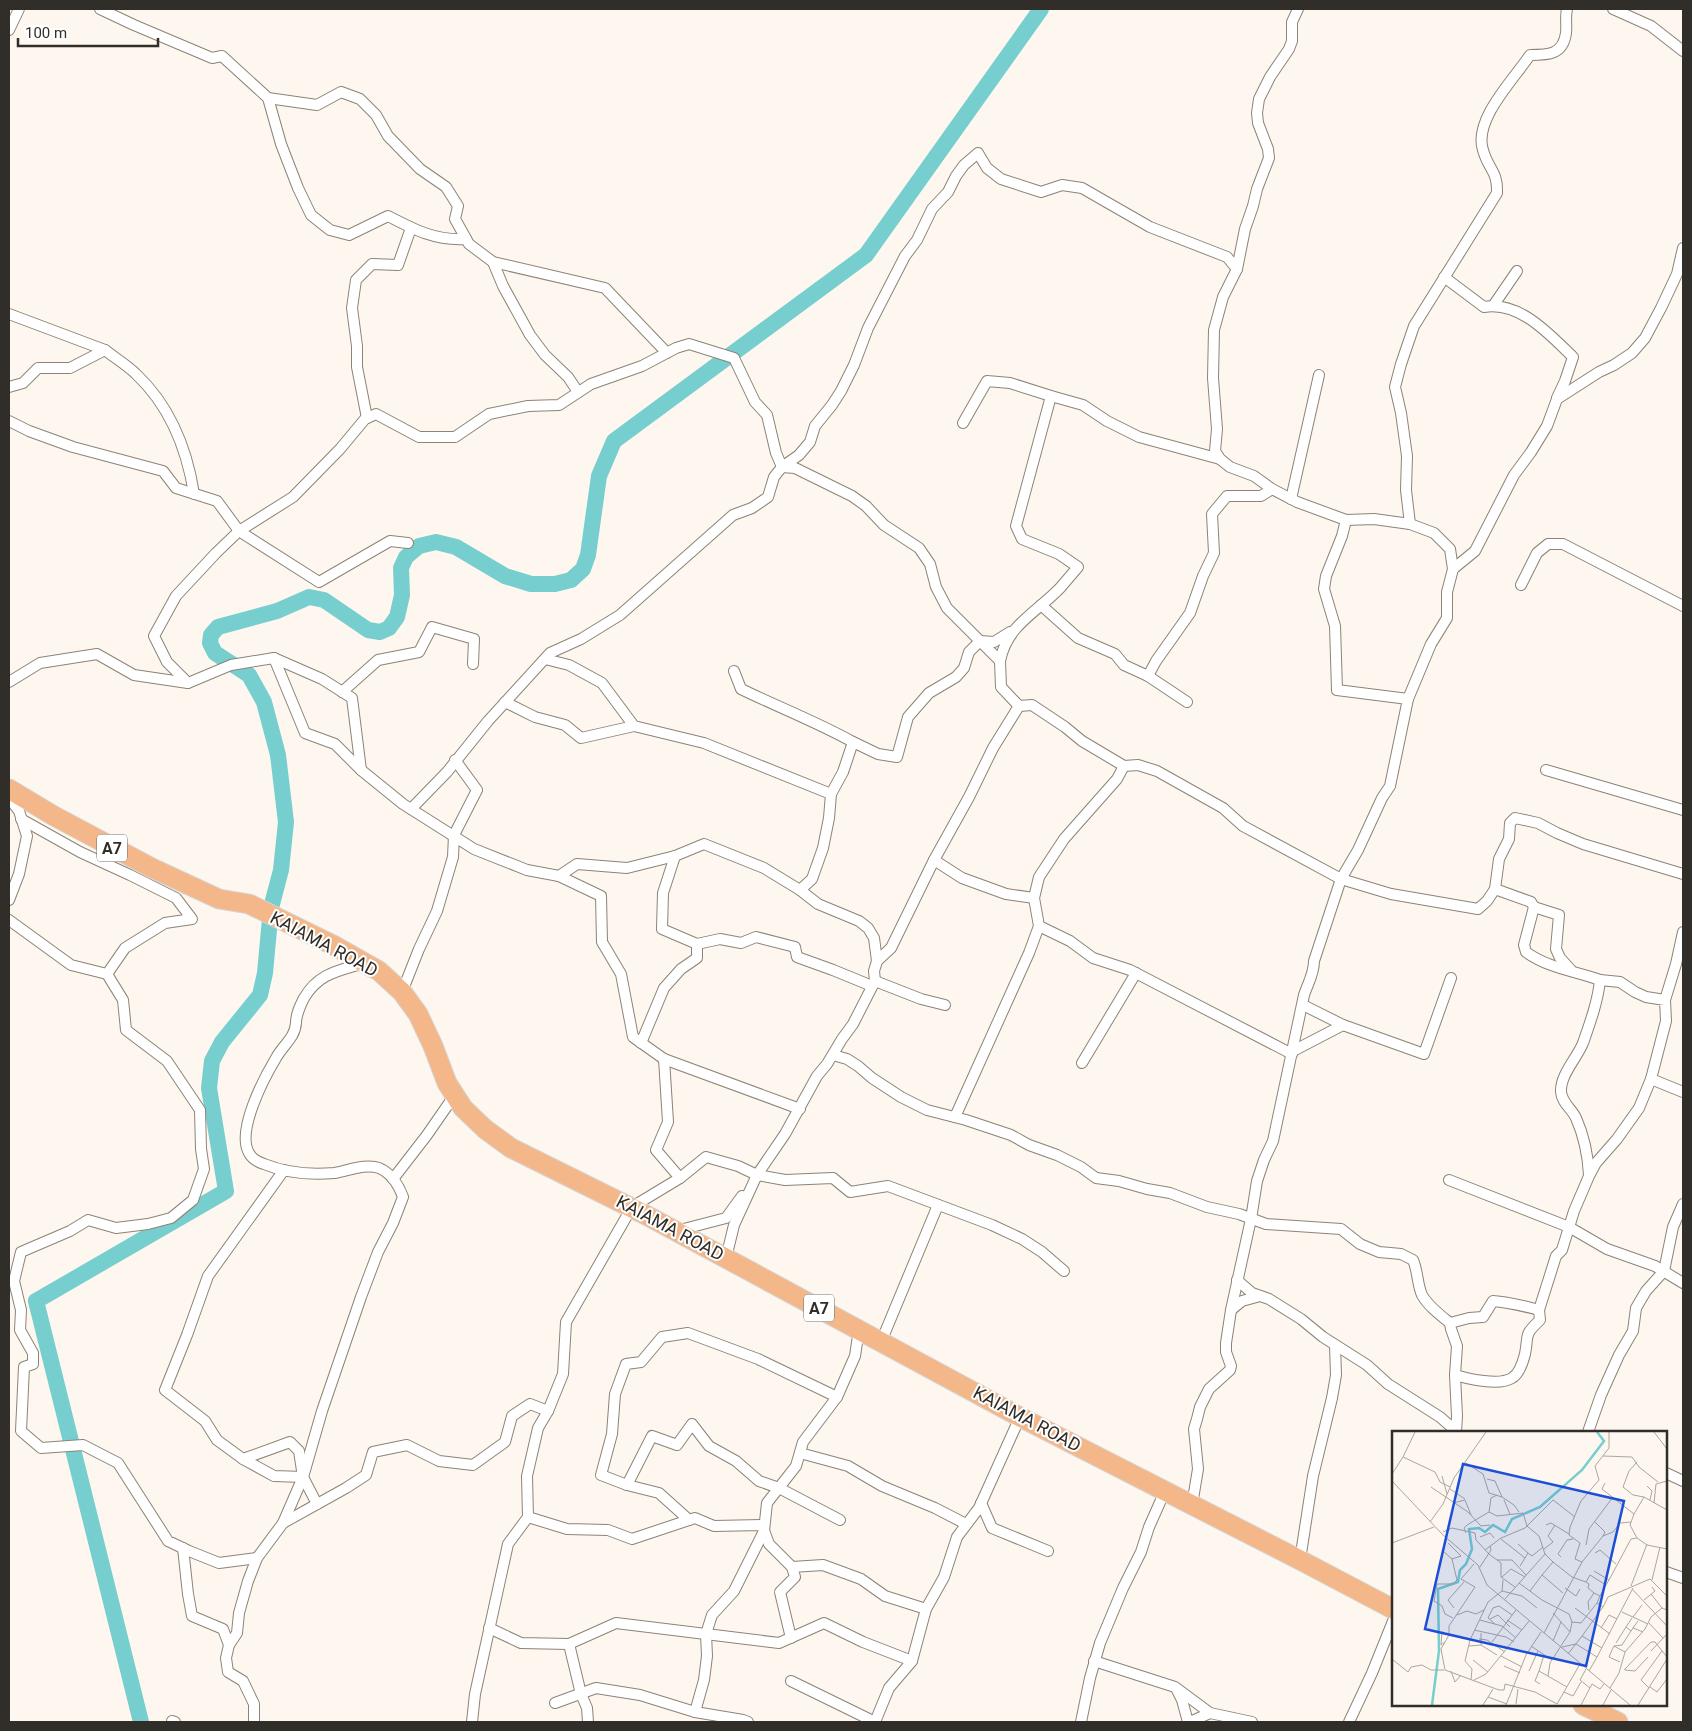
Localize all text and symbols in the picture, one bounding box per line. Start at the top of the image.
scale bar [18,15,158,47]
text: 100 m [25,24,67,42]
road number: A7 [97,834,127,861]
street label: KAIAMA ROAD [267,906,382,981]
street label: KAIAMA ROAD [613,1190,728,1265]
road number: A7 [804,1295,834,1322]
street label: KAIAMA ROAD [970,1381,1085,1456]
inset map [1392,1431,1667,1706]

